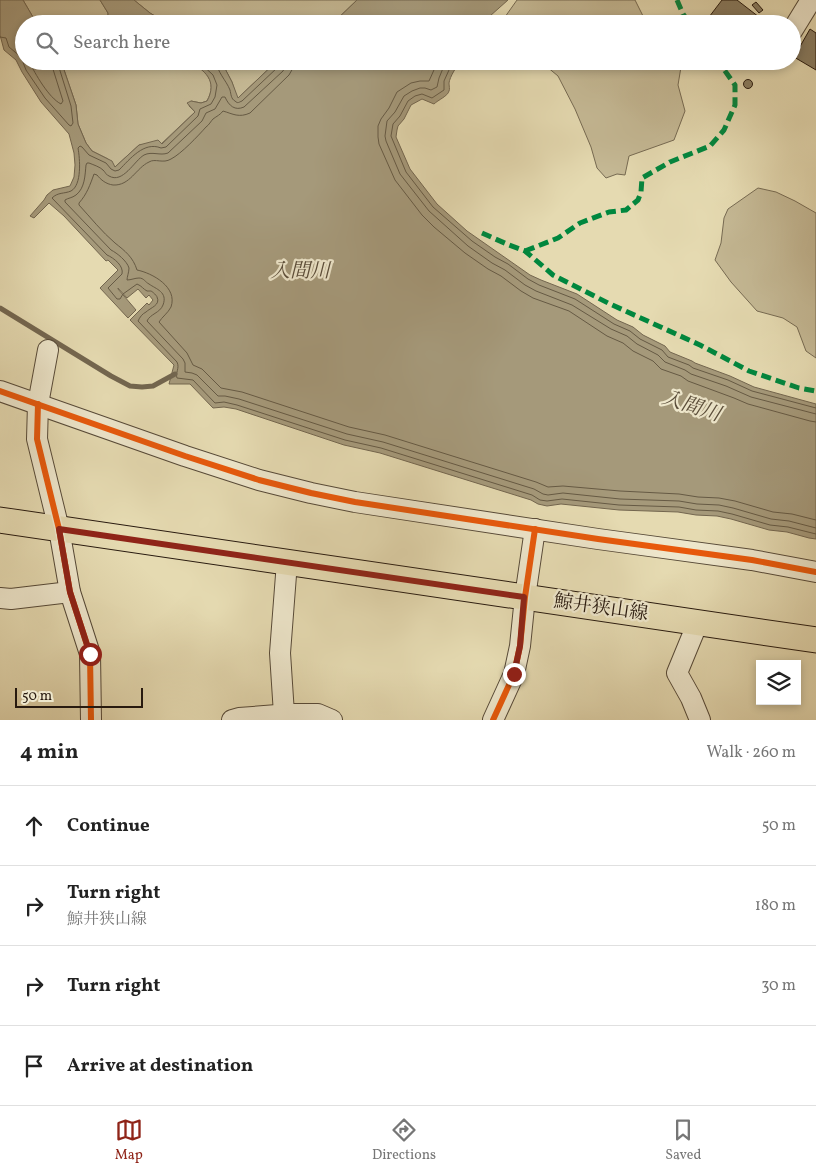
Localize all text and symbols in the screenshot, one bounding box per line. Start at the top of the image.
search box [15,15,801,70]
icon: search [33,29,61,57]
text: Search here [73,30,170,56]
water label: 入間川 [270,258,332,286]
water label: 入間川 [658,384,726,430]
street label: 鯨井狭山線 [552,589,650,627]
route start [79,643,102,666]
map controls [756,660,801,705]
button: layers [756,660,801,705]
route end [503,663,526,686]
scale bar [15,685,142,708]
text: 50 m [22,687,52,706]
text: 4 min [20,738,79,767]
text: Walk · 260 m [706,742,796,764]
icon: ahead [20,812,48,840]
text: Continue [67,813,150,839]
text: 50 m [762,815,796,837]
text: Turn right [67,880,160,906]
icon: right [20,892,48,920]
text: 180 m [755,895,796,917]
text: 鯨井狭山線 [67,909,147,931]
icon: right [20,972,48,1000]
text: Turn right [67,973,160,999]
text: 30 m [761,975,796,997]
icon: arrive [20,1052,48,1080]
text: Arrive at destination [67,1053,253,1079]
tab: Map [115,1116,143,1165]
tab: Directions [372,1116,436,1165]
tab: Saved [665,1116,701,1165]

